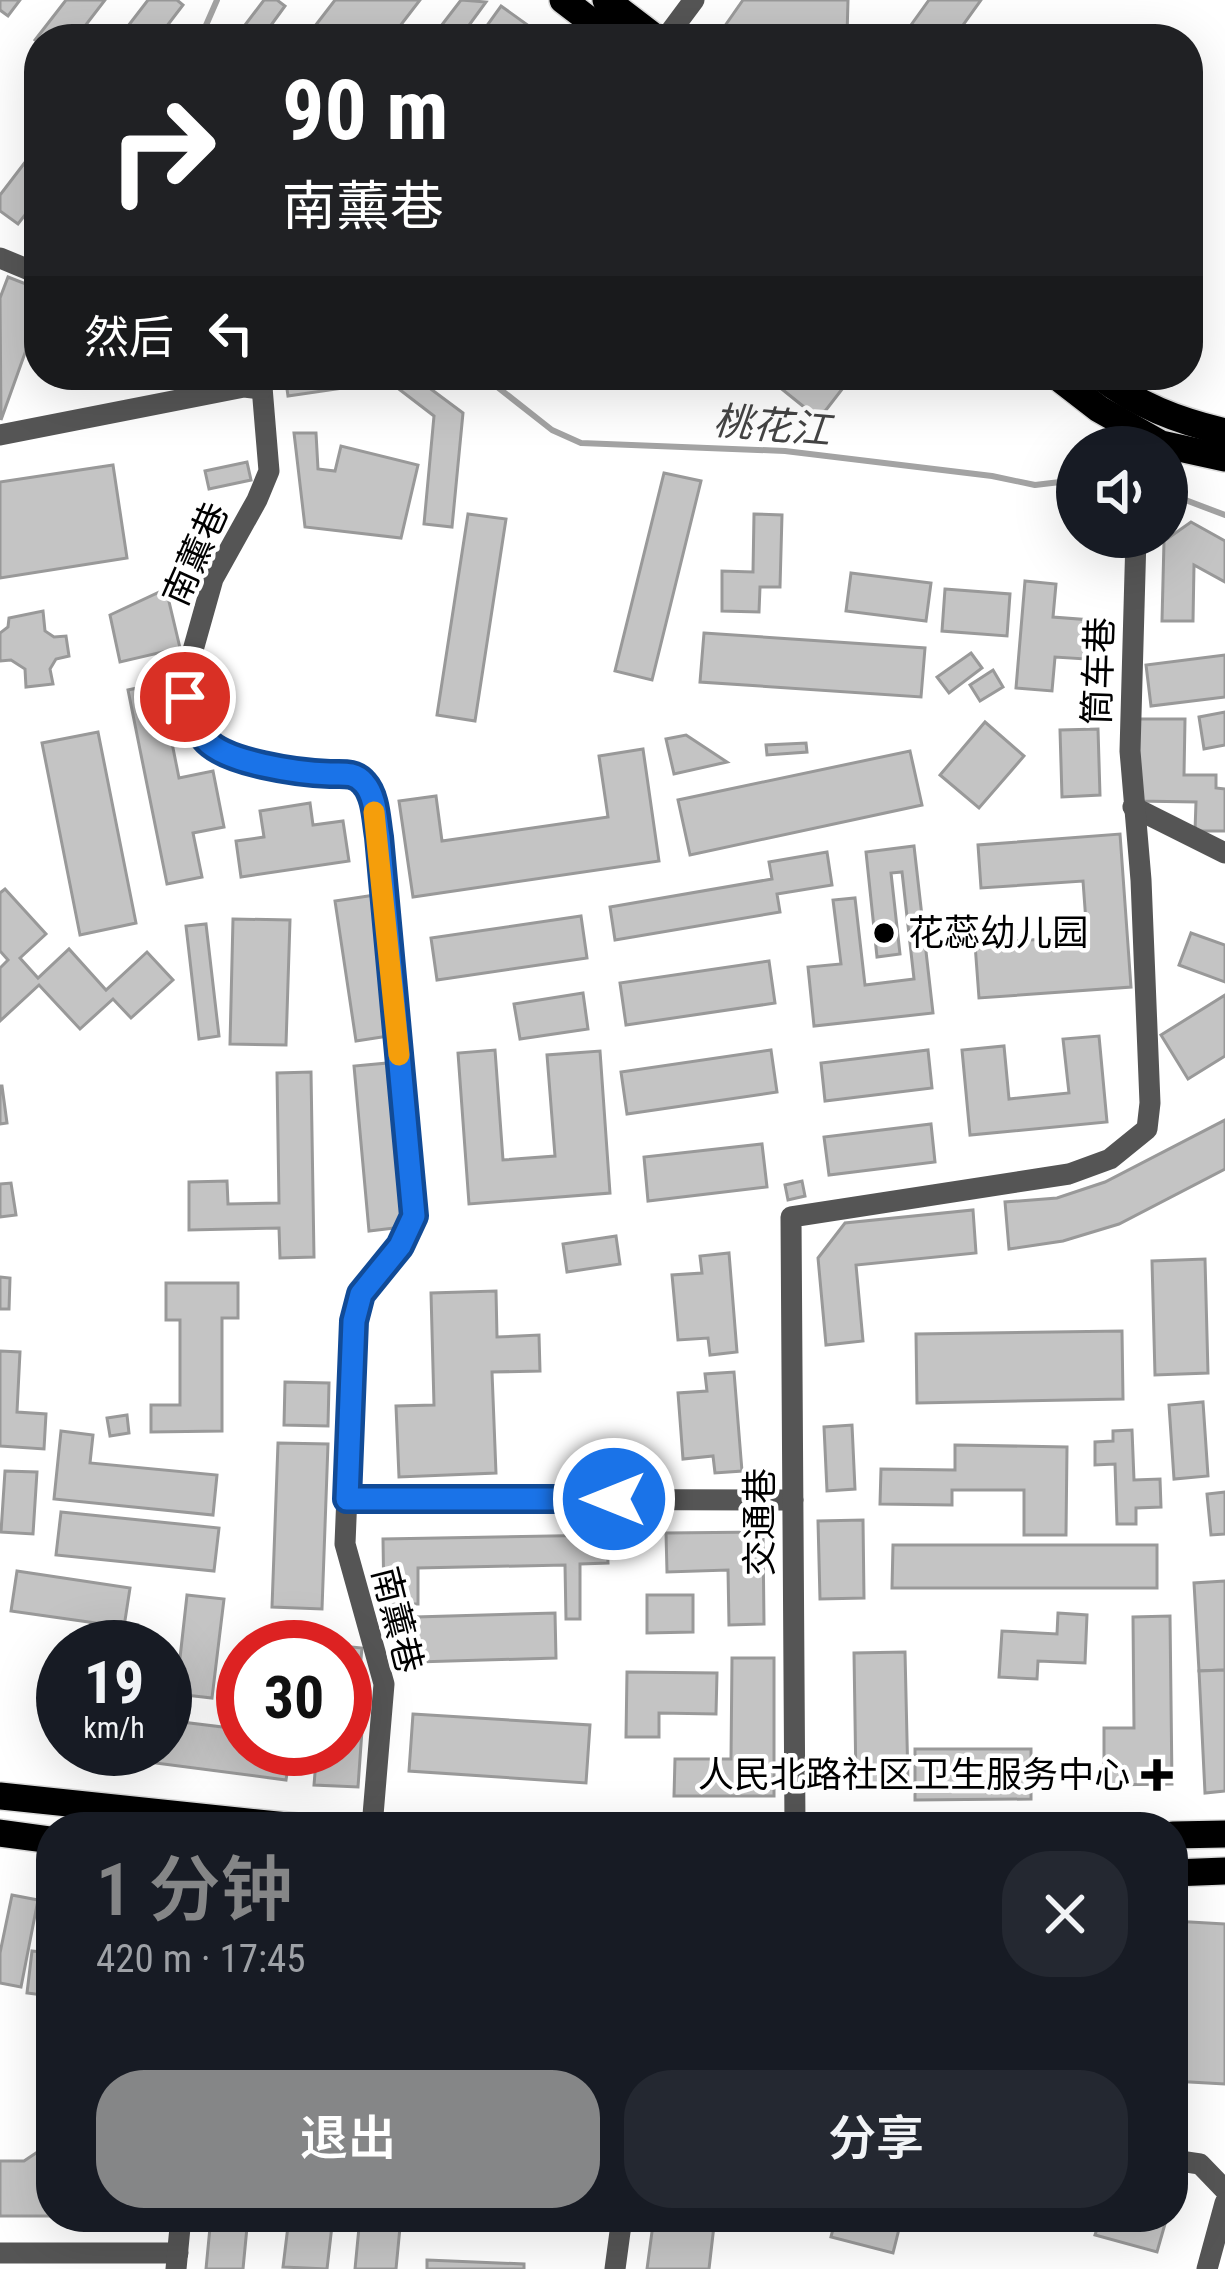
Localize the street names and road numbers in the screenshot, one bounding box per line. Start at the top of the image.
street label: 南薰巷 [155,496,237,612]
street label: 筒车巷 [1076,616,1122,726]
street label: 交通巷 [739,1468,781,1576]
street label: 南薰巷 [364,1563,430,1677]

